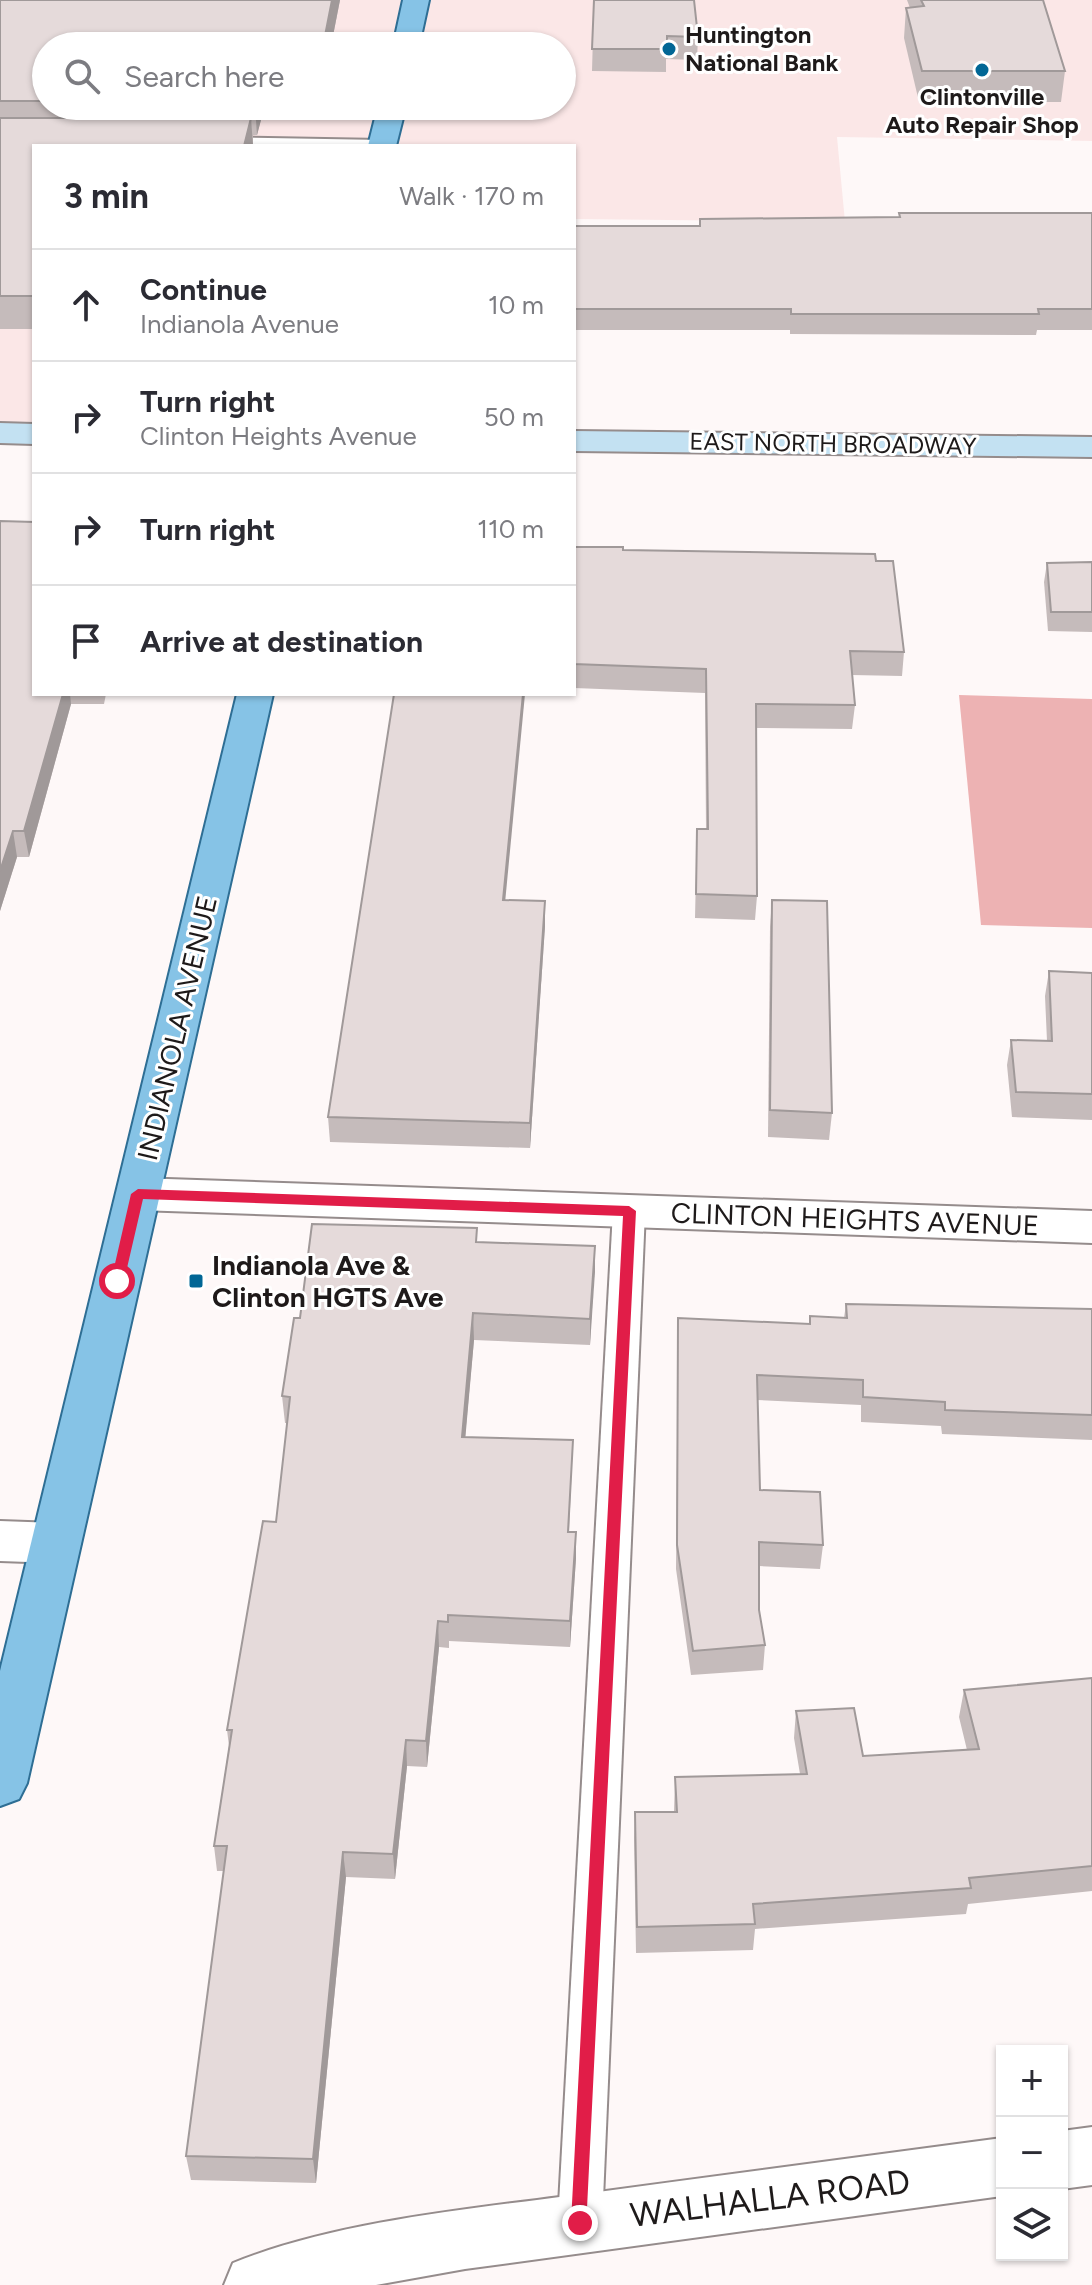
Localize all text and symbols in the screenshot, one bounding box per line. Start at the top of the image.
place label: Huntington National Bank [685,20,838,77]
search box [32,32,576,120]
marker: Huntington National Bank [660,40,678,58]
icon: search [60,54,104,98]
text: Search here [124,58,284,95]
marker: Clintonville Auto Repair Shop [973,61,991,79]
place label: Clintonville Auto Repair Shop [885,82,1079,139]
text: 3 min [64,176,149,217]
text: Walk · 170 m [399,180,544,212]
text: Continue [140,271,267,308]
icon: ahead [64,283,108,327]
text: 10 m [488,289,544,321]
text: Indianola Avenue [140,308,339,340]
text: Turn right [140,383,275,420]
icon: right [64,395,108,439]
text: 50 m [484,401,544,433]
text: Clinton Heights Avenue [140,420,417,452]
street label: EAST NORTH BROADWAY [689,426,977,461]
icon: right [64,507,108,551]
text: Turn right [140,511,275,548]
text: 110 m [477,513,544,545]
icon: arrive [64,619,108,663]
text: Arrive at destination [140,623,423,660]
street label: INDIANOLA AVENUE [130,892,224,1164]
street label: CLINTON HEIGHTS AVENUE [670,1196,1040,1242]
place label: Indianola Ave & Clinton HGTS Ave [212,1248,444,1314]
route start [99,1263,135,1299]
marker: Indianola Ave & Clinton HGTS Ave [187,1272,205,1290]
map controls [996,2045,1068,2261]
button: + [996,2045,1068,2117]
button: − [996,2117,1068,2189]
street label: WALHALLA ROAD [628,2161,912,2236]
button: layers [996,2189,1068,2261]
route end [562,2205,598,2241]

